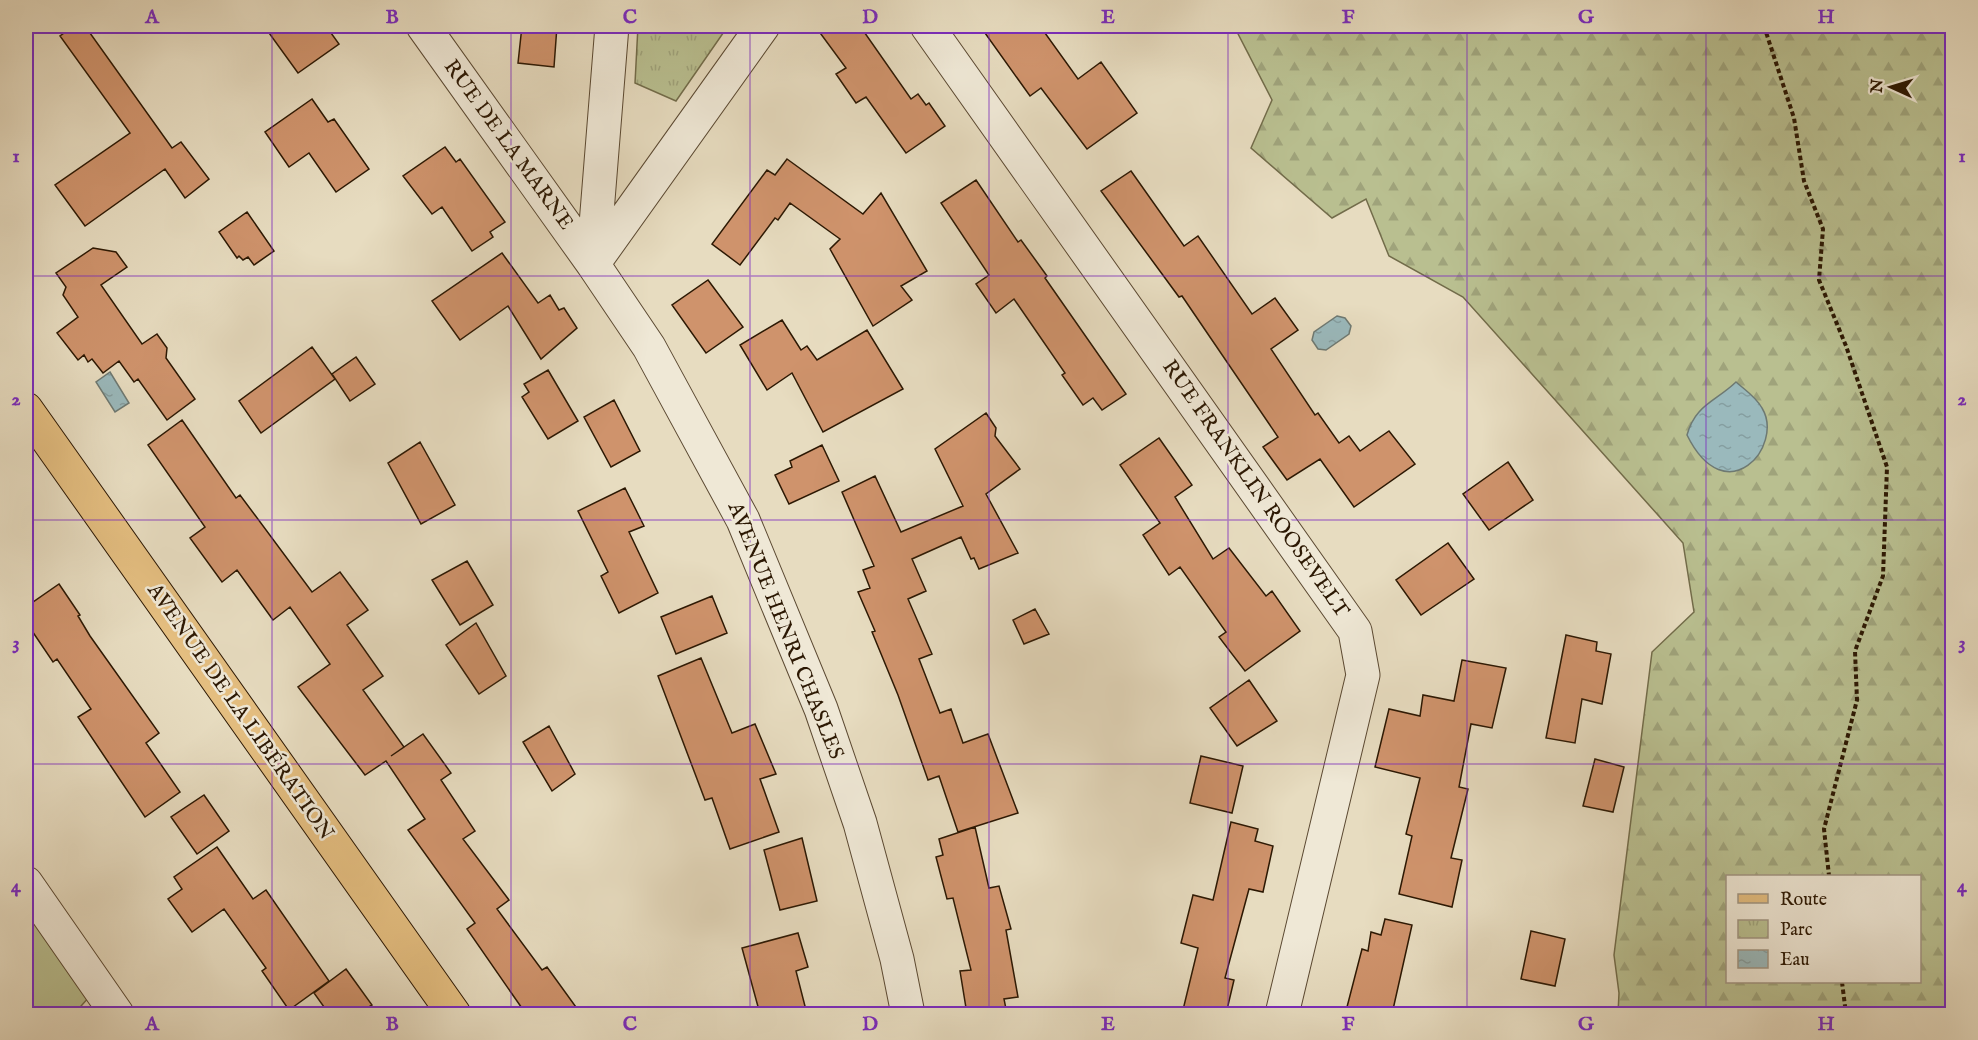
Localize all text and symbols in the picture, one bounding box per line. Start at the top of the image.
text: A [144,5,160,30]
text: B [385,5,399,30]
text: C [623,5,637,30]
text: D [862,5,878,30]
text: E [1101,5,1115,30]
text: F [1342,5,1355,30]
text: G [1578,5,1595,30]
text: H [1817,5,1835,30]
street label: RUE DE LA MARNE [437,55,579,235]
north arrow [1861,57,1921,117]
text: N [1868,78,1889,95]
text: 1 [12,144,20,169]
text: 1 [1958,144,1966,169]
street label: RUE FRANKLIN ROOSEVELT [1155,355,1355,624]
text: 2 [11,387,21,412]
text: 2 [1957,387,1967,412]
street label: AVENUE HENRI CHASLES [721,497,849,764]
street label: AVENUE DE LA LIBÉRATION [140,577,340,846]
text: 3 [12,631,20,656]
text: 3 [1958,631,1966,656]
text: 4 [11,874,22,899]
text: 4 [1957,874,1968,899]
legend [1726,875,1921,983]
text: Route [1780,889,1827,912]
text: Parc [1780,919,1813,942]
text: Eau [1780,949,1810,972]
text: A [144,1012,160,1037]
text: B [385,1012,399,1037]
text: C [623,1012,637,1037]
text: D [862,1012,878,1037]
text: E [1101,1012,1115,1037]
text: F [1342,1012,1355,1037]
text: G [1578,1012,1595,1037]
text: H [1817,1012,1835,1037]

